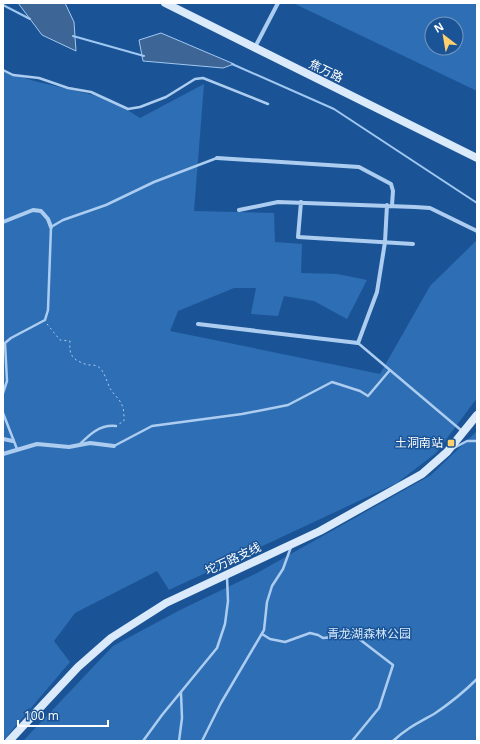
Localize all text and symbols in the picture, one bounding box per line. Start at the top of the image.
north arrow [424,16,464,56]
text: N [431,18,446,36]
street label: 焦万路 [306,55,346,86]
place label: 土洞南站 [395,434,443,451]
marker: 土洞南站 [446,438,456,448]
street label: 坨万路支线 [202,538,264,579]
park label: 青龙湖森林公园 [327,625,411,642]
scale bar [18,702,108,728]
text: 100 m [24,707,59,724]

